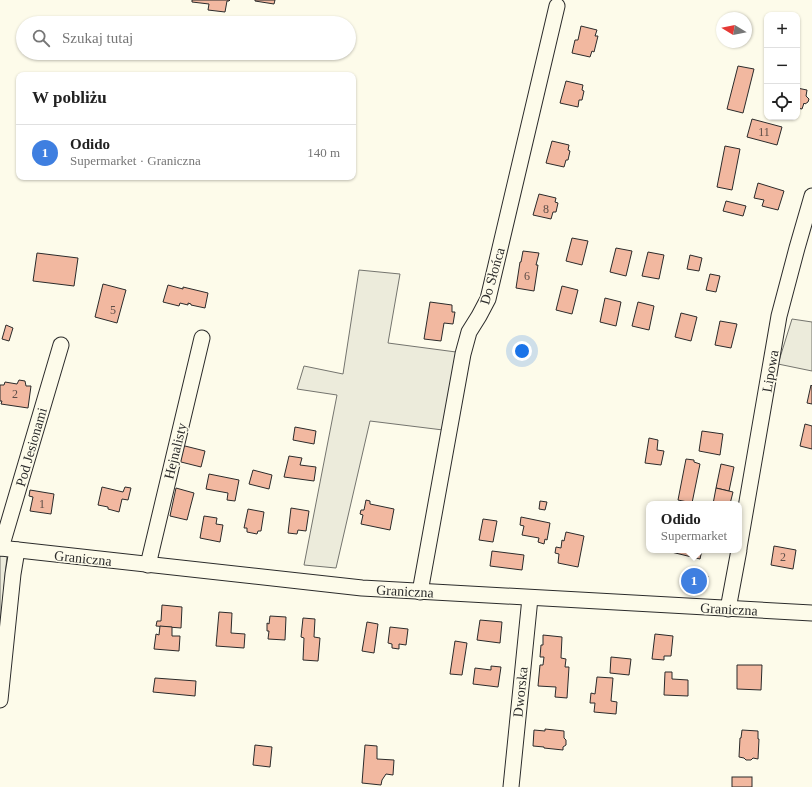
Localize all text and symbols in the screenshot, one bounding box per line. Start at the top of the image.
north arrow [716,12,752,48]
map controls [764,12,800,120]
button: + [764,12,800,48]
search box [16,16,356,60]
icon: search [30,27,52,49]
text: Szukaj tutaj [62,30,133,46]
button: − [764,48,800,84]
button: locate [764,84,800,120]
text: W pobliżu [32,88,107,107]
house number: 11 [758,125,770,139]
text: Odido [70,136,110,152]
text: 1 [42,145,48,160]
text: 140 m [307,145,340,160]
text: Supermarket · Graniczna [70,153,201,168]
house number: 8 [543,202,549,216]
street label: Do Słońca [477,245,508,306]
house number: 6 [524,269,530,283]
house number: 5 [110,303,116,317]
your location [512,341,532,361]
street label: Lipowa [759,348,782,393]
house number: 2 [12,387,18,401]
street label: Pod Jesionami [13,406,50,488]
street label: Hejnalisty [161,421,190,481]
house number: 1 [39,497,45,511]
popup [646,501,742,553]
text: Odido [661,511,701,527]
text: Supermarket [661,528,727,543]
street label: Graniczna [54,548,113,569]
house number: 2 [780,550,786,564]
pin: 1 [681,566,707,596]
street label: Graniczna [376,583,435,601]
street label: Graniczna [700,601,759,619]
street label: Dworska [510,665,531,718]

